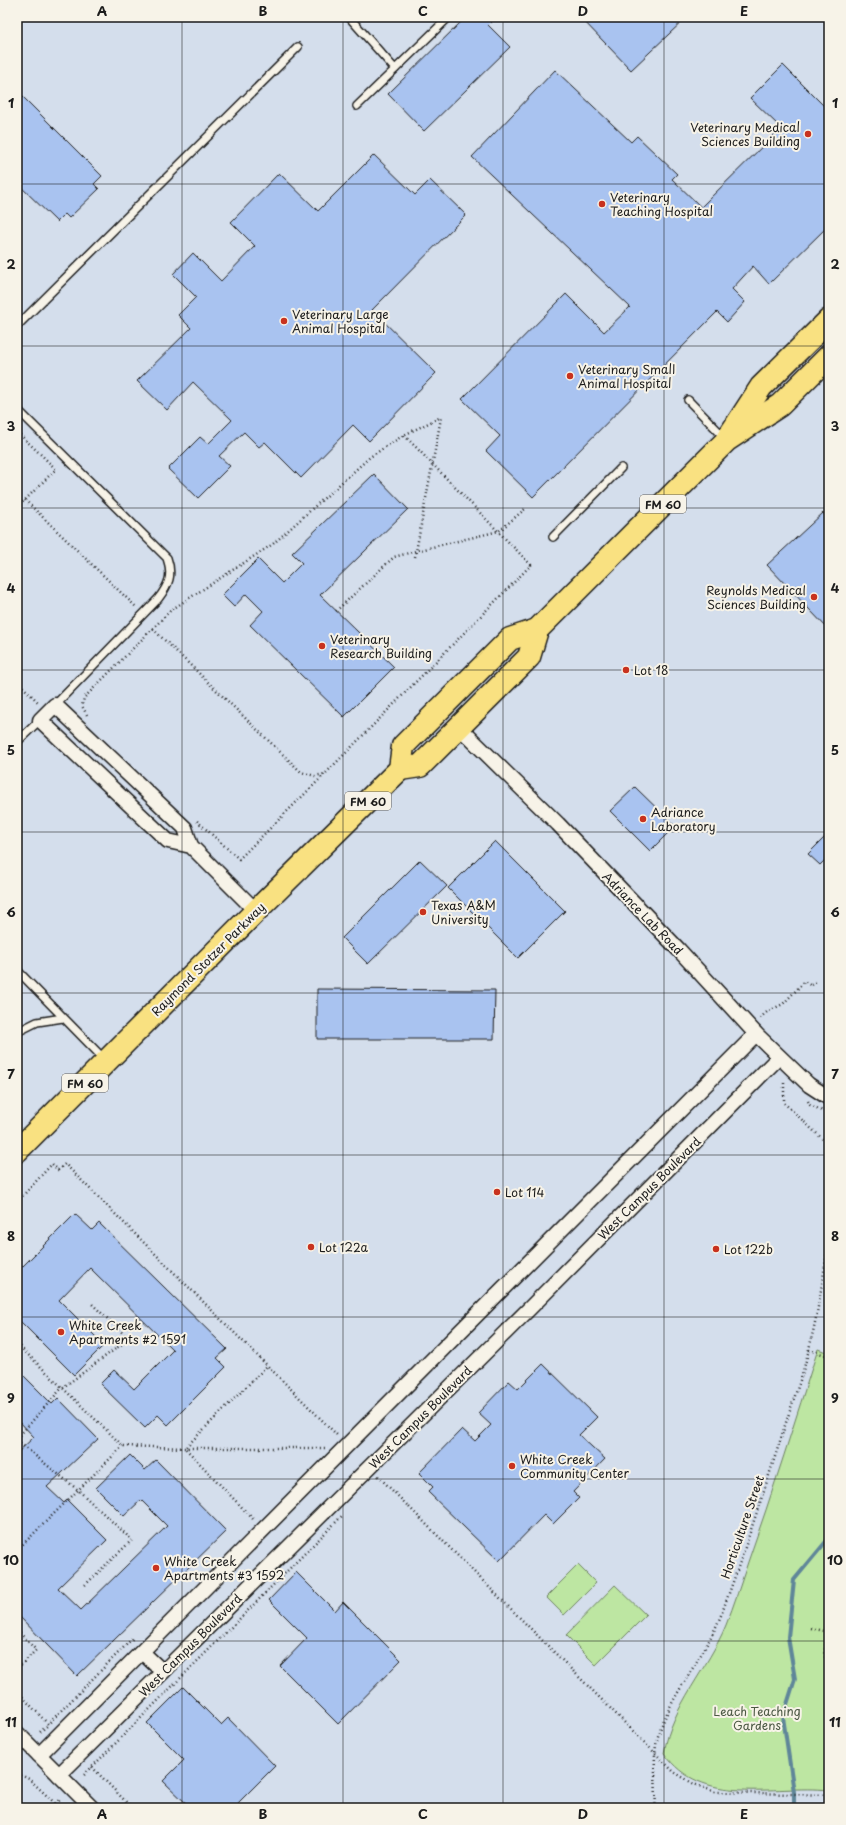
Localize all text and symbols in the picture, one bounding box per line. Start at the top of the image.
text: A [97,1,107,20]
text: B [259,1,268,20]
text: C [418,1,428,20]
text: D [578,1,588,20]
text: E [740,1,748,20]
text: 1 [8,93,14,112]
text: 1 [832,93,838,112]
place label: Veterinary Medical Sciences Building [690,118,800,150]
marker: Veterinary Medical Sciences Building [803,129,813,139]
place label: Veterinary Teaching Hospital [610,188,713,220]
marker: Veterinary Teaching Hospital [597,199,607,209]
text: 2 [6,254,16,273]
text: 2 [830,254,840,273]
place label: Veterinary Large Animal Hospital [292,305,389,337]
marker: Veterinary Large Animal Hospital [279,316,289,326]
place label: Veterinary Small Animal Hospital [578,360,675,392]
marker: Veterinary Small Animal Hospital [565,371,575,381]
text: 3 [7,416,16,435]
text: 3 [831,416,840,435]
road number: FM 60 [640,495,686,513]
text: 4 [7,578,16,597]
text: 4 [831,578,840,597]
place label: Reynolds Medical Sciences Building [706,581,806,613]
marker: Reynolds Medical Sciences Building [809,592,819,602]
place label: Veterinary Research Building [330,630,432,662]
marker: Veterinary Research Building [317,641,327,651]
place label: Lot 18 [634,661,668,679]
marker: Lot 18 [621,665,631,675]
text: 5 [7,740,15,759]
text: 5 [831,740,839,759]
road number: FM 60 [345,792,391,810]
place label: Adriance Laboratory [651,803,716,835]
marker: Adriance Laboratory [638,814,648,824]
street label: Adriance Lab Road [599,867,687,959]
place label: Texas A&M University [431,896,496,928]
street label: Raymond Stotzer Parkway [147,898,269,1020]
text: 6 [6,902,16,921]
text: 6 [830,902,840,921]
marker: Texas A&M University [418,907,428,917]
text: 7 [7,1064,15,1083]
text: 7 [831,1064,839,1083]
road number: FM 60 [62,1074,108,1092]
street label: West Campus Boulevard [593,1132,705,1244]
place label: Lot 114 [505,1183,544,1201]
marker: Lot 114 [492,1187,502,1197]
text: 8 [7,1226,15,1245]
text: 8 [831,1226,839,1245]
place label: Lot 122a [319,1238,369,1256]
place label: Lot 122b [724,1240,773,1258]
marker: Lot 122a [306,1242,316,1252]
marker: Lot 122b [711,1244,721,1254]
place label: White Creek Apartments #2 1591 [69,1316,186,1348]
marker: White Creek Apartments #2 1591 [56,1327,66,1337]
street label: West Campus Boulevard [364,1361,476,1473]
text: 9 [7,1388,15,1407]
text: 9 [831,1388,839,1407]
place label: White Creek Community Center [520,1450,629,1482]
marker: White Creek Community Center [507,1461,517,1471]
street label: Horticulture Street [716,1473,768,1581]
text: 10 [3,1550,19,1569]
text: 10 [827,1550,843,1569]
place label: White Creek Apartments #3 1592 [164,1552,284,1584]
marker: White Creek Apartments #3 1592 [151,1563,161,1573]
street label: West Campus Boulevard [134,1589,246,1701]
park label: Leach Teaching Gardens [713,1702,801,1734]
text: 11 [5,1712,17,1731]
text: 11 [829,1712,841,1731]
text: A [97,1804,107,1823]
text: B [259,1804,268,1823]
text: C [418,1804,428,1823]
text: D [578,1804,588,1823]
text: E [740,1804,748,1823]

